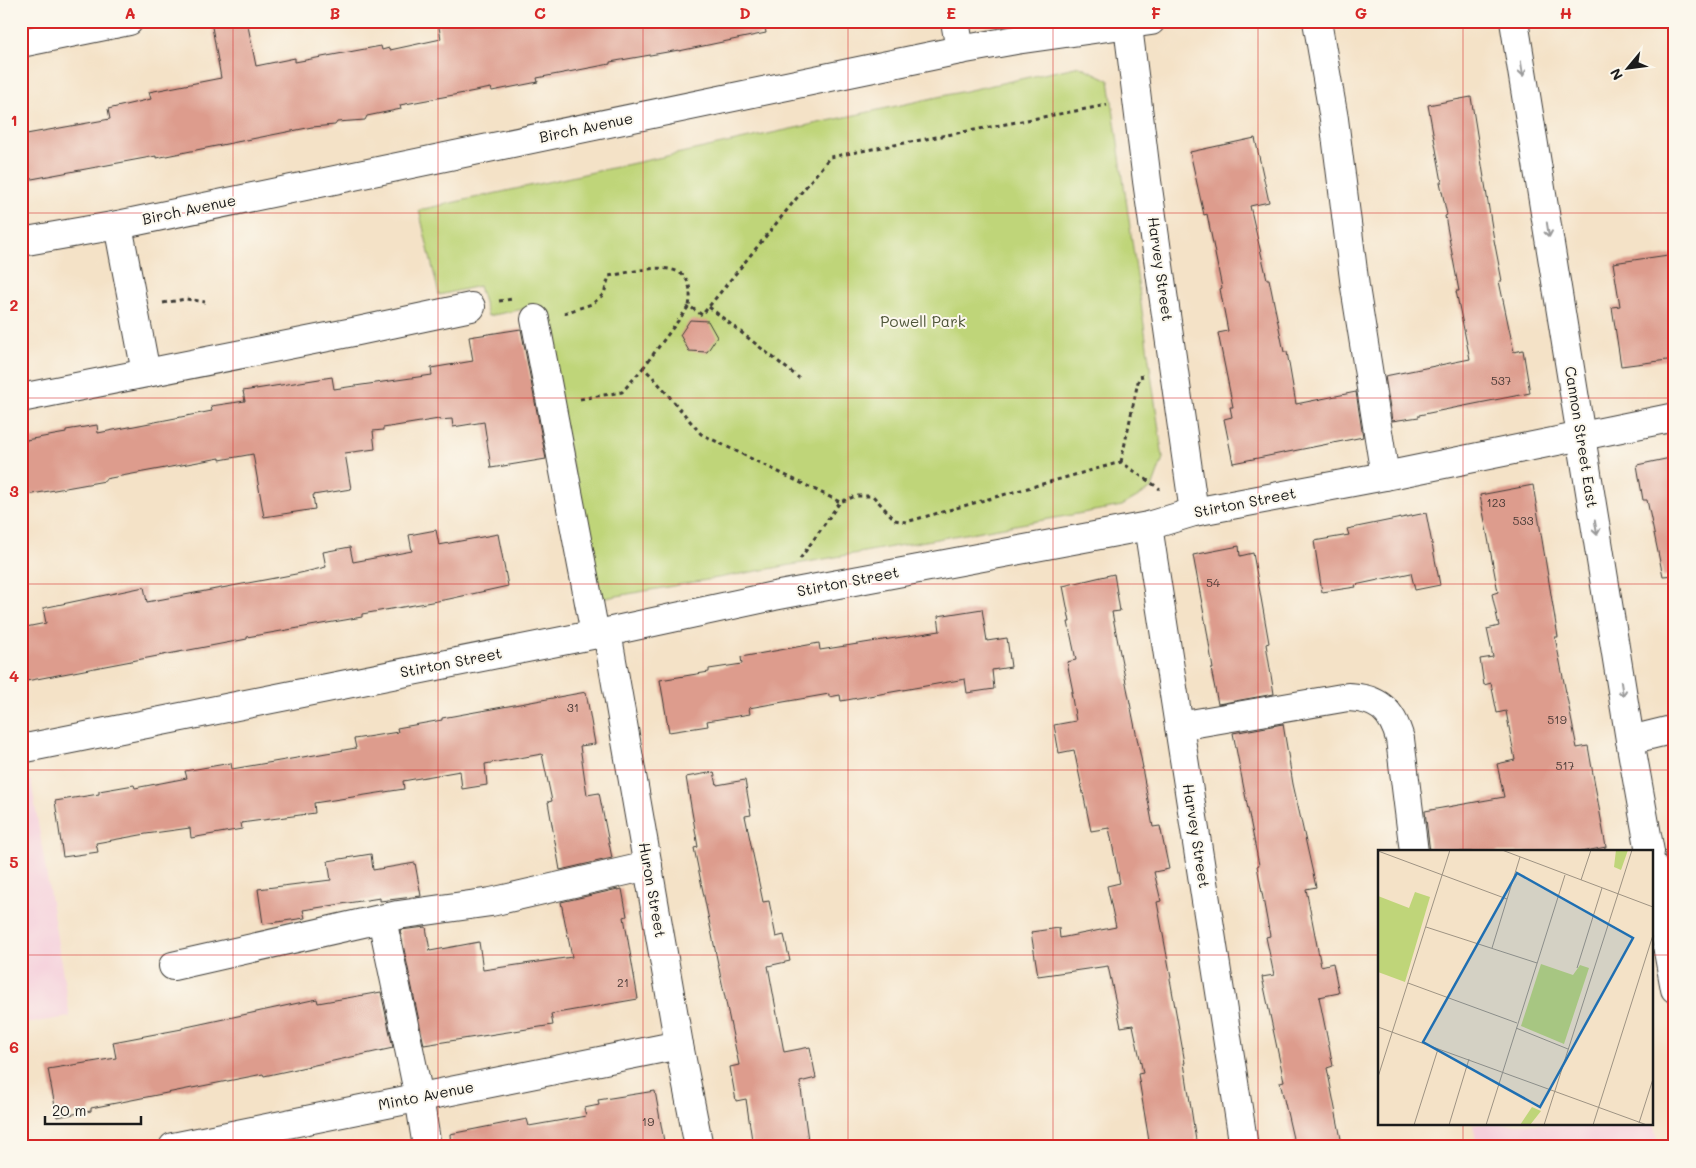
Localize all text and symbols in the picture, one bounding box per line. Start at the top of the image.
text: A [124,2,136,23]
text: B [330,2,340,23]
text: C [534,2,546,23]
text: D [739,2,751,23]
text: E [946,2,956,23]
text: F [1151,2,1161,23]
text: G [1355,2,1367,23]
text: H [1560,2,1572,23]
north arrow [1604,42,1654,92]
one-way arrow [1517,61,1527,77]
text: N [1605,65,1627,84]
street label: Birch Avenue [537,107,635,147]
text: 1 [10,109,18,130]
street label: Birch Avenue [140,189,238,229]
street label: Harvey Street [1144,215,1178,322]
one-way arrow [1543,221,1553,237]
text: 2 [10,294,19,315]
park label: Powell Park [880,311,966,331]
street label: Cannon Street East [1561,365,1603,509]
house number: 537 [1491,372,1512,388]
text: 3 [9,480,19,501]
street label: Stirton Street [1192,482,1298,522]
house number: 123 [1486,494,1506,510]
house number: 533 [1512,512,1534,528]
one-way arrow [1591,520,1601,536]
street label: Stirton Street [795,561,901,601]
house number: 54 [1206,574,1220,590]
street label: Stirton Street [398,642,504,682]
text: 4 [9,665,19,686]
one-way arrow [1617,681,1627,697]
house number: 31 [567,699,579,715]
house number: 519 [1547,711,1567,727]
house number: 517 [1555,757,1575,773]
street label: Harvey Street [1179,782,1215,889]
street label: Huron Street [635,841,671,939]
inset map [1378,850,1654,1126]
text: 5 [9,851,19,872]
house number: 21 [617,974,629,990]
text: 6 [9,1036,19,1057]
street label: Minto Avenue [376,1076,475,1114]
scale bar [45,1093,141,1125]
text: 20 m [52,1100,86,1120]
house number: 19 [642,1113,654,1129]

